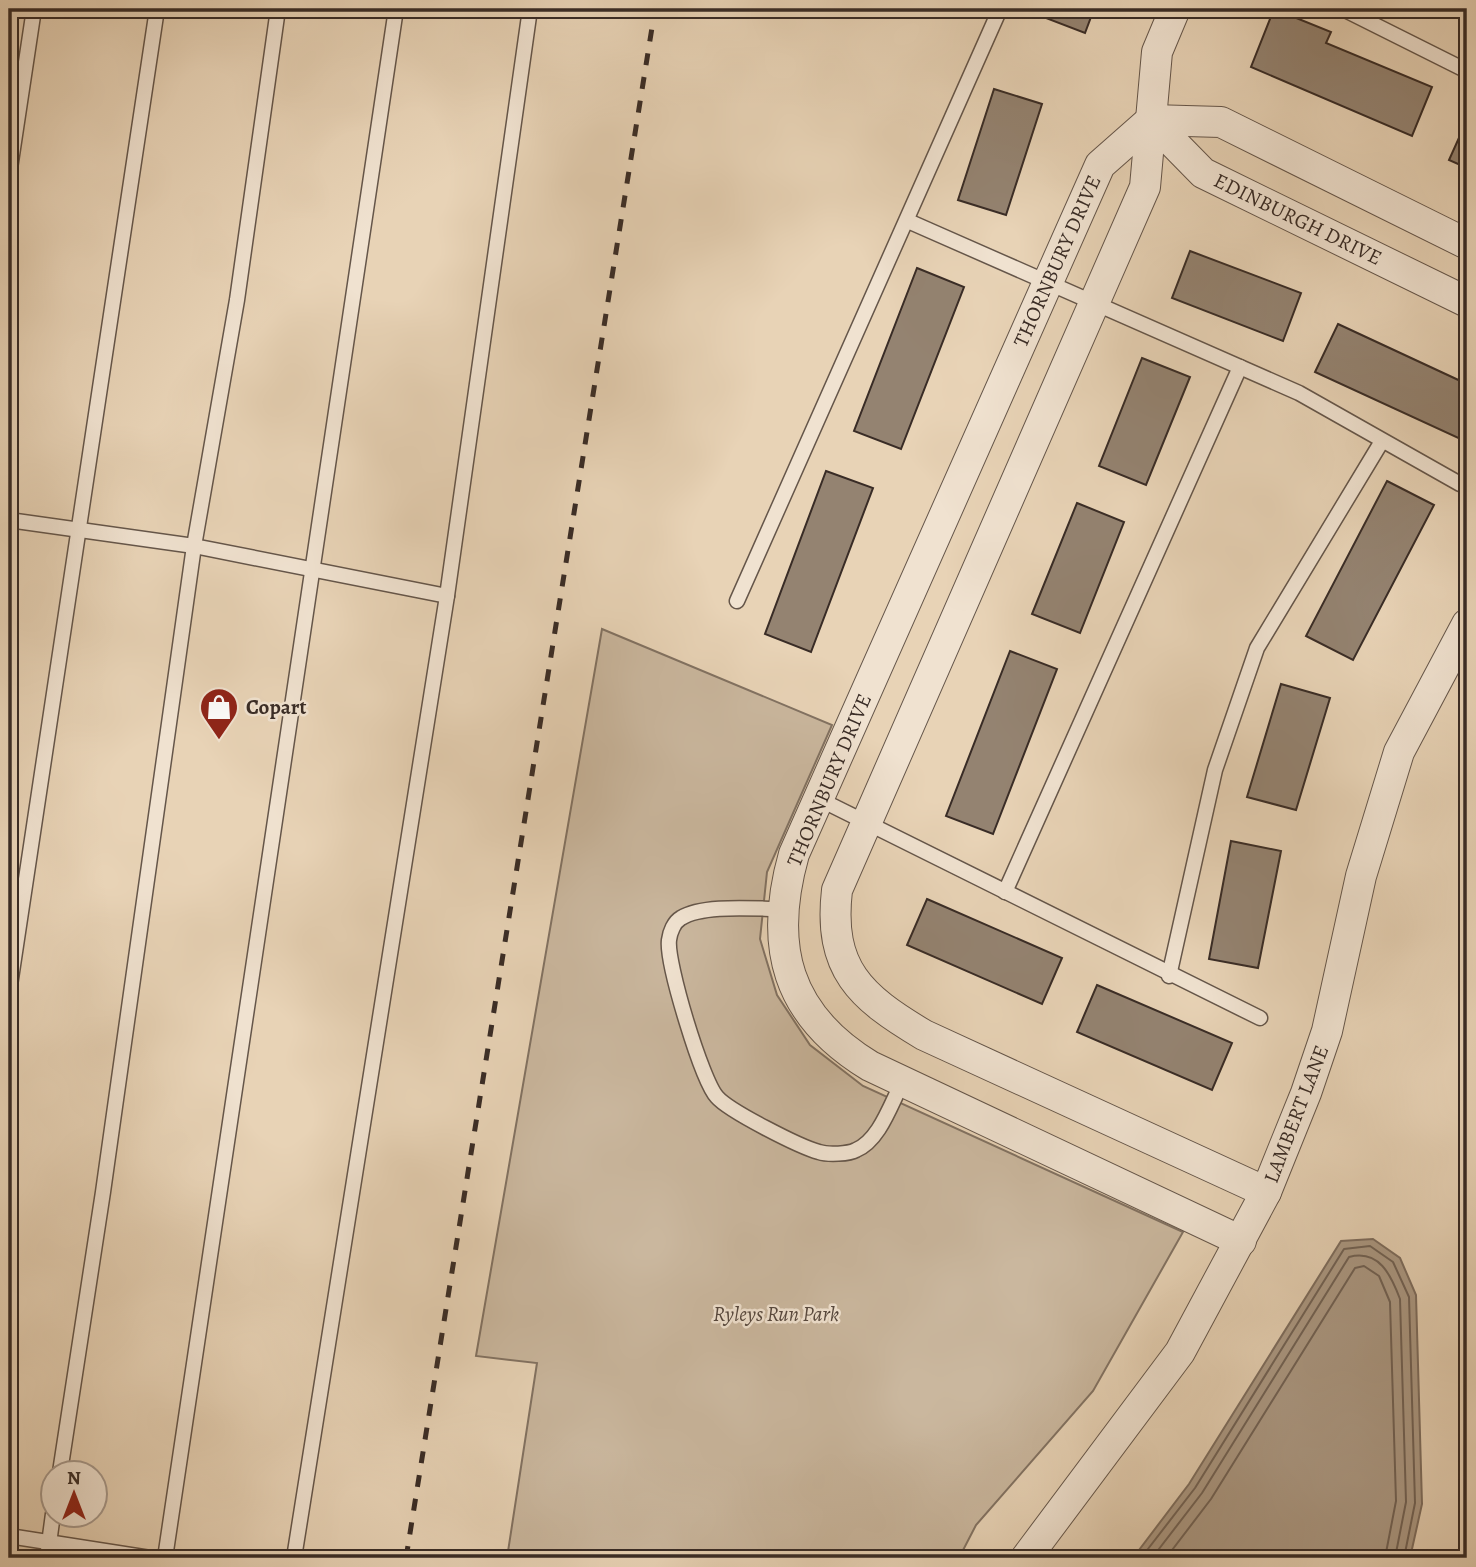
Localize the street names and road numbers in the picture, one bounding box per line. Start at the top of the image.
street label: EDINBURGH DRIVE [1209,166,1387,272]
street label: THORNBURY DRIVE [1007,171,1107,351]
street label: THORNBURY DRIVE [780,689,878,871]
street label: LAMBERT LANE [1257,1041,1335,1187]

